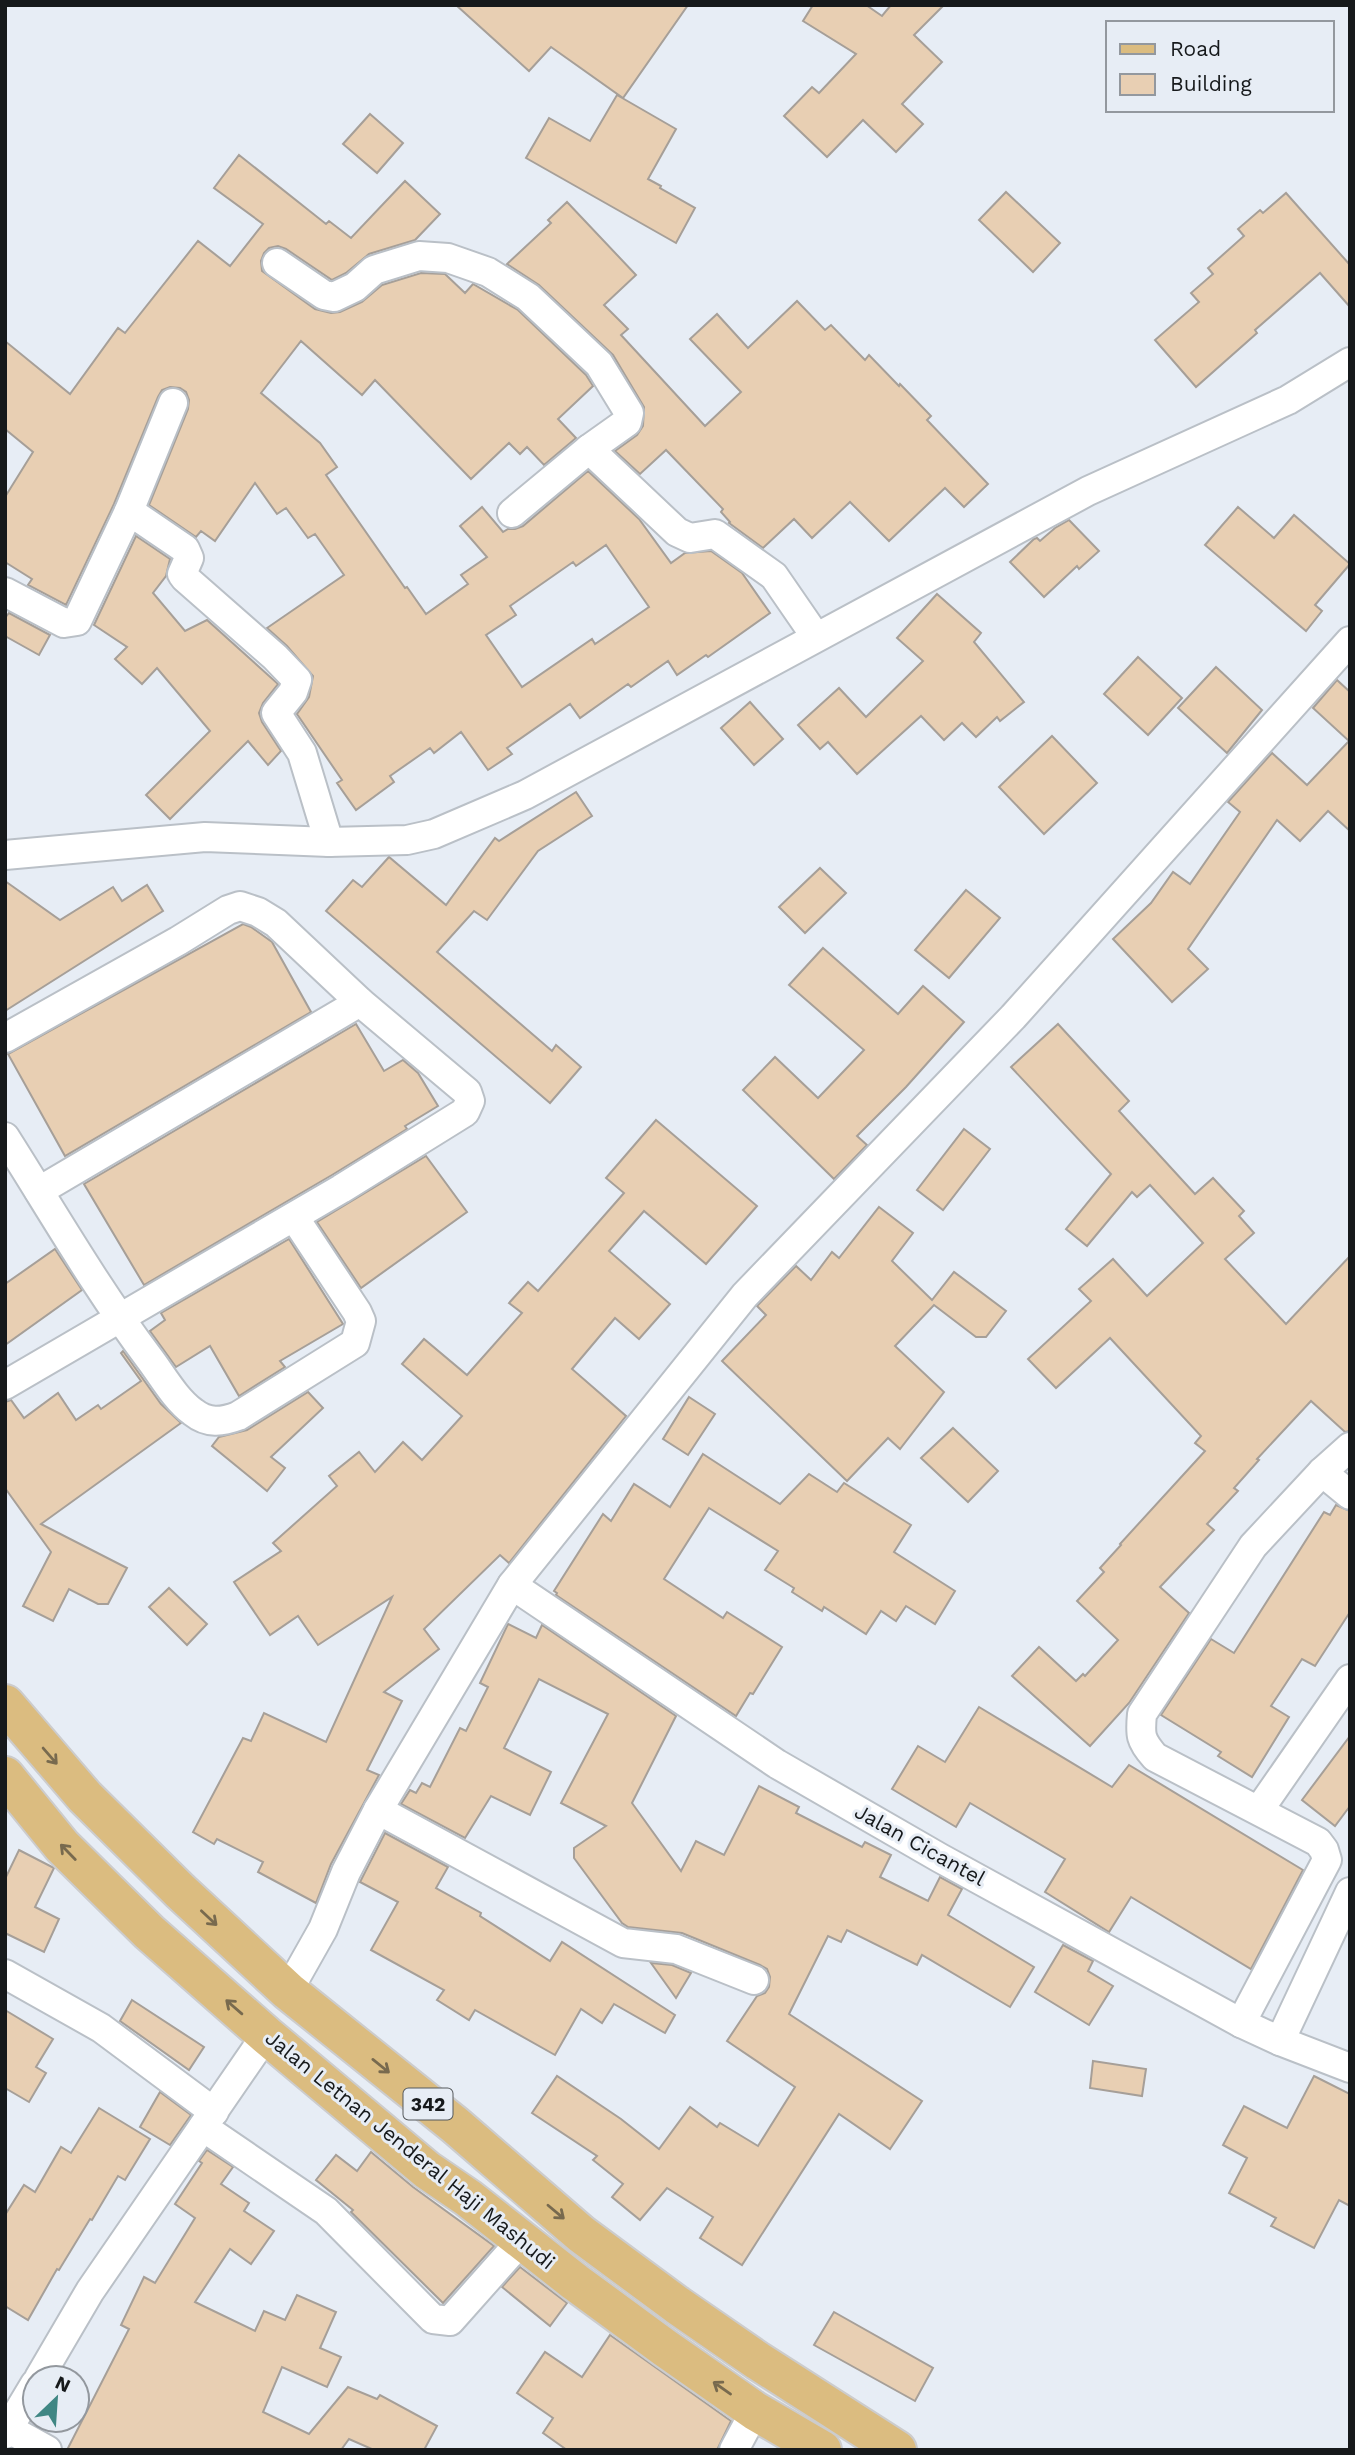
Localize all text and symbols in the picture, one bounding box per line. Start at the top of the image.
legend [1106,21,1334,112]
text: Road [1170,36,1221,61]
text: Building [1170,71,1252,96]
one-way arrow [42,1747,58,1765]
street label: Jalan Cicantel [850,1798,991,1891]
one-way arrow [60,1844,77,1861]
one-way arrow [200,1910,218,1926]
one-way arrow [225,1999,243,2015]
street label: Jalan Letnan Jenderal Haji Mashudi [260,2025,560,2274]
one-way arrow [372,2059,390,2074]
road number: 342 [404,2088,452,2120]
one-way arrow [546,2205,564,2220]
north arrow [21,2364,91,2434]
text: N [52,2371,74,2397]
one-way arrow [713,2381,732,2395]

